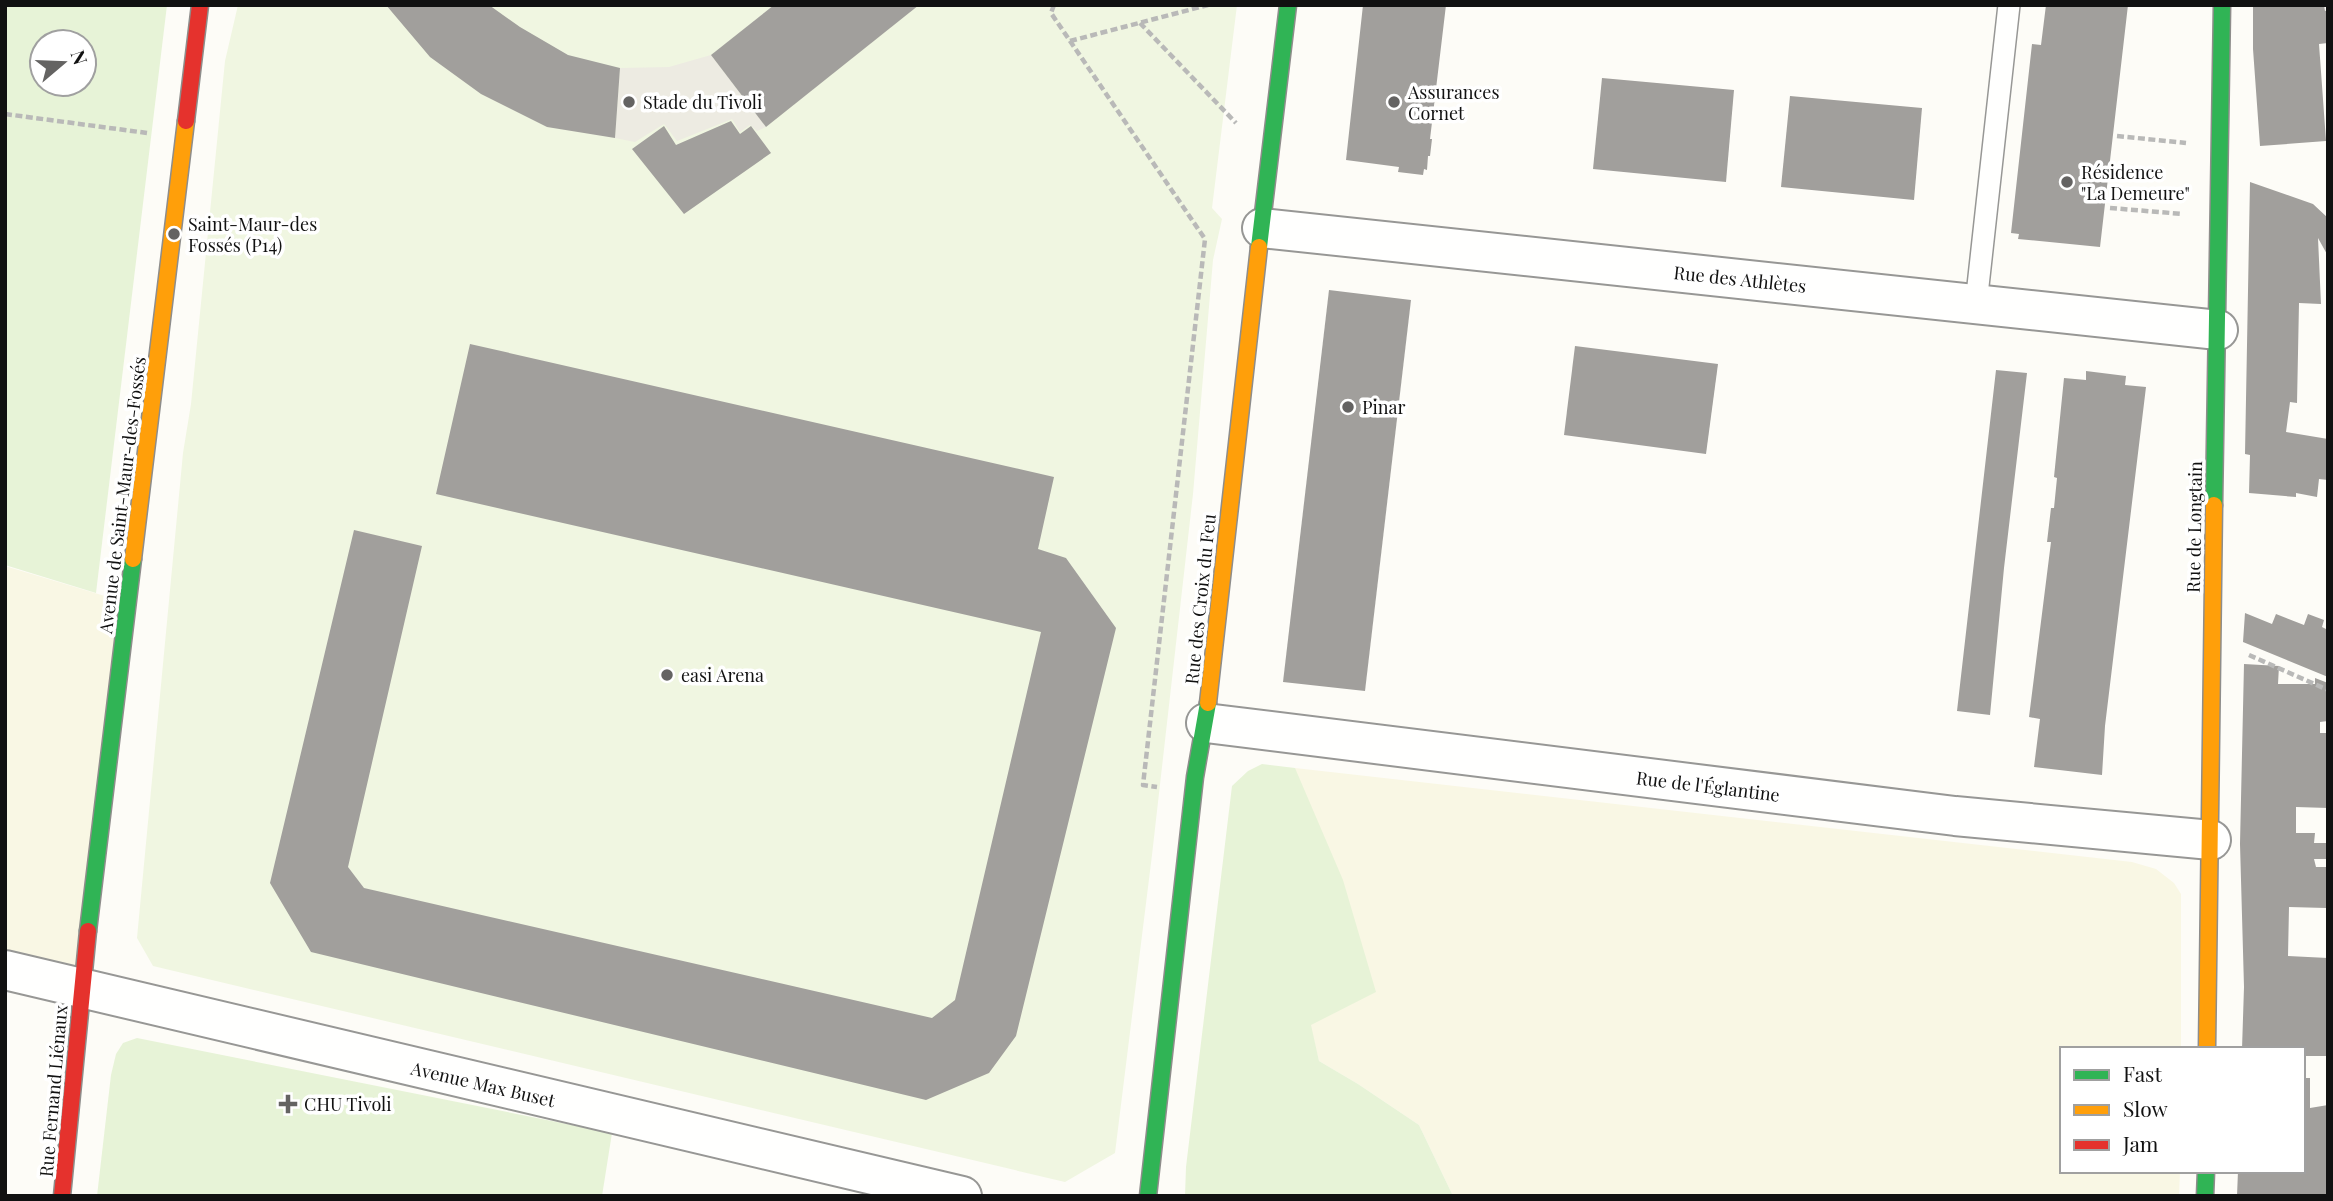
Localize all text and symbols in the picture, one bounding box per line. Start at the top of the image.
north arrow [28,28,98,98]
text: N [65,46,95,68]
place label: Assurances Cornet [1407,80,1500,125]
place label: Stade du Tivoli [643,90,762,114]
marker: Stade du Tivoli [621,94,637,110]
marker: Assurances Cornet [1386,94,1402,110]
place label: Résidence "La Demeure" [2081,160,2190,205]
marker: Résidence "La Demeure" [2059,174,2075,190]
place label: Saint-Maur-des Fossés (P14) [188,212,317,257]
marker: Saint-Maur-des Fossés (P14) [166,226,182,242]
street label: Rue des Athlètes [1673,260,1807,298]
street label: Avenue de Saint-Maur-des-Fossés [93,355,151,636]
place label: Pinar [1362,395,1406,419]
marker: Pinar [1340,399,1356,415]
street label: Rue de Longtain [2181,461,2207,593]
street label: Rue des Croix du Feu [1179,512,1221,685]
place label: easi Arena [681,663,764,687]
marker: easi Arena [659,667,675,683]
street label: Rue de l'Églantine [1635,765,1781,807]
street label: Rue Fernand Liénaux [34,1003,73,1178]
legend [2060,1047,2305,1173]
street label: Avenue Max Buset [408,1056,558,1112]
text: Fast [2123,1059,2162,1087]
place label: CHU Tivoli [304,1092,392,1116]
marker: CHU Tivoli [278,1094,298,1114]
text: Slow [2123,1094,2168,1122]
text: Jam [2122,1129,2159,1157]

